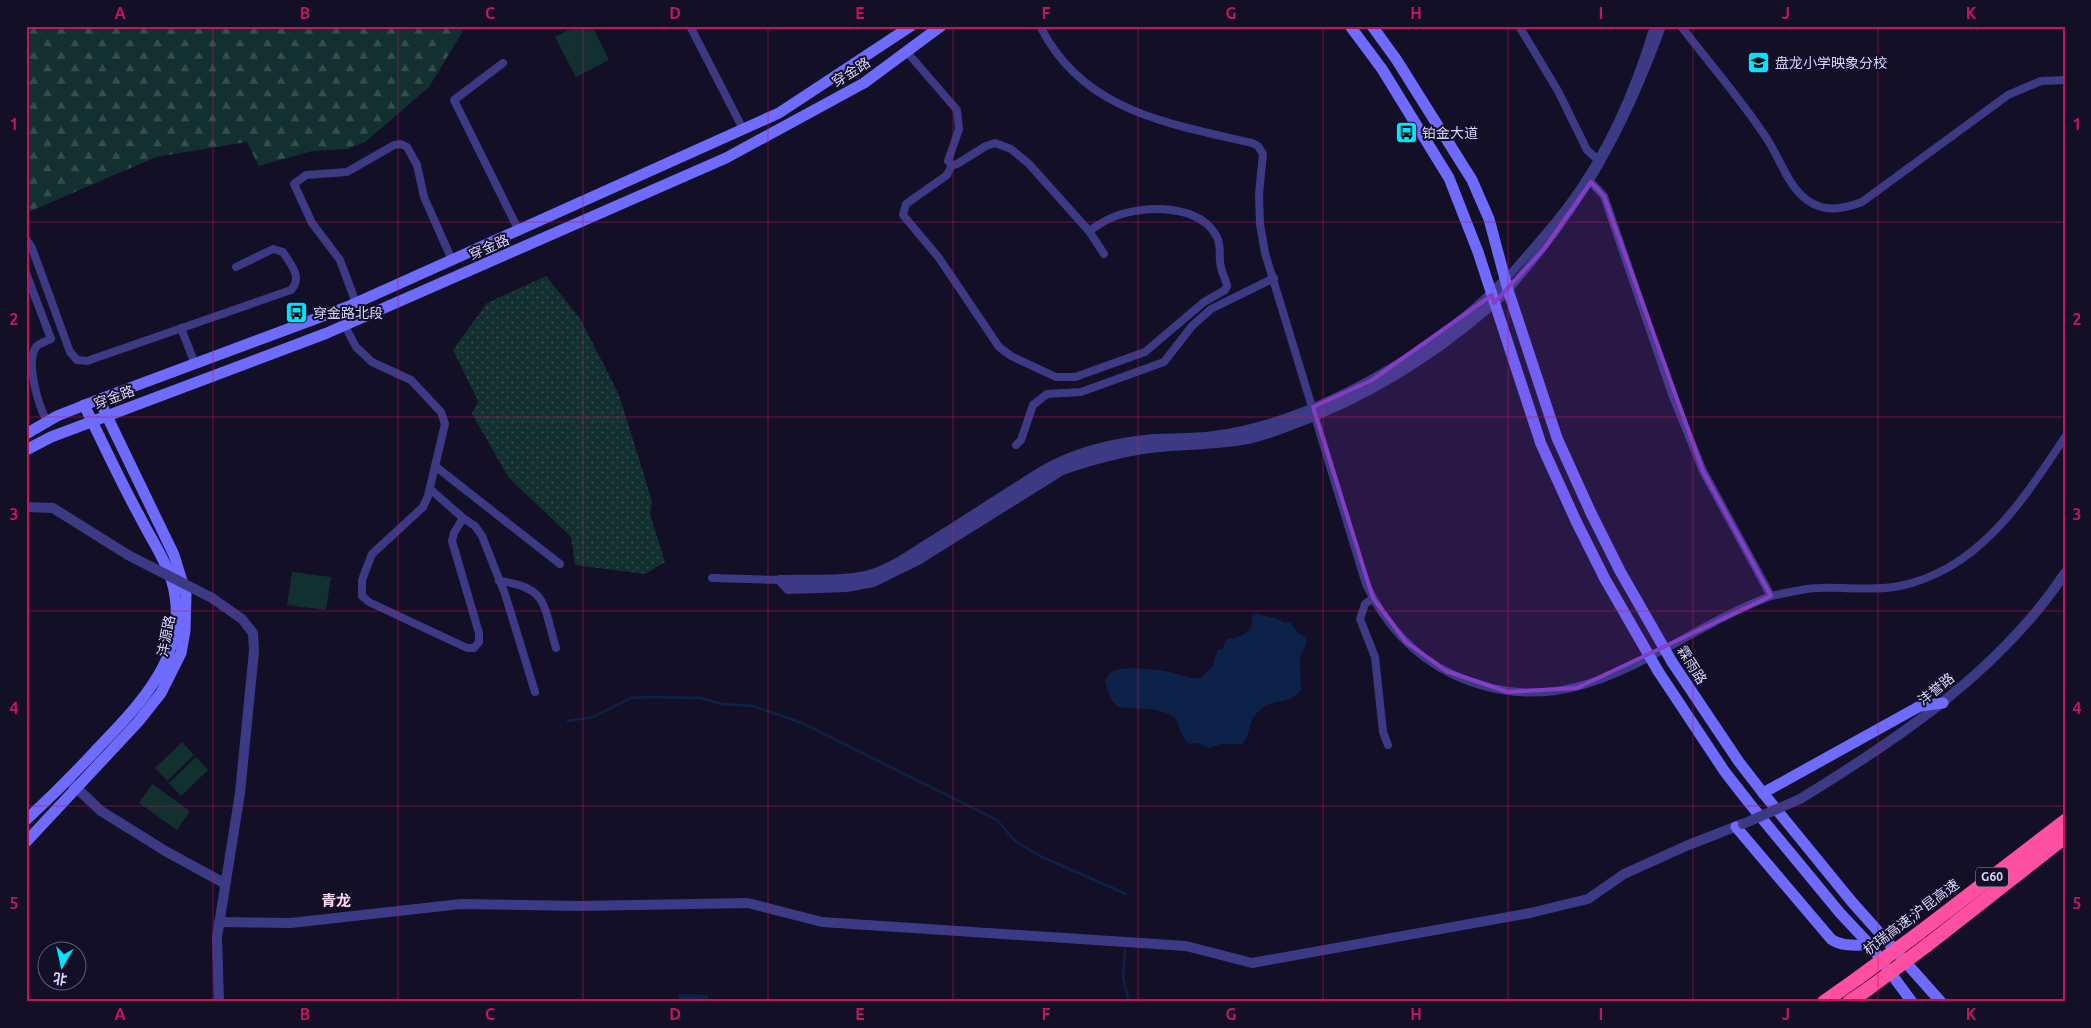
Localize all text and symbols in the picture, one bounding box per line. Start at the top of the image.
text: A [114,4,126,22]
text: B [300,4,310,22]
text: C [485,4,495,22]
text: D [669,4,681,22]
text: E [855,4,865,22]
text: F [1042,4,1051,22]
text: G [1225,4,1237,22]
text: H [1410,4,1422,22]
text: I [1599,4,1603,22]
text: J [1782,4,1790,22]
text: K [1966,4,1977,22]
school or university icon: 盘龙小学映象分校 [1747,51,1771,75]
street label: 穿金路 [829,54,873,90]
place label: 盘龙小学映象分校 [1775,55,1887,71]
text: 1 [9,115,19,133]
text: 1 [2072,115,2082,133]
bus stop icon: 铂金大道 [1394,121,1418,145]
place label: 铂金大道 [1422,125,1478,141]
street label: 穿金路 [467,231,511,263]
bus stop icon: 穿金路北段 [285,301,309,325]
place label: 穿金路北段 [313,305,383,321]
text: 2 [9,310,19,328]
text: 2 [2072,310,2082,328]
street label: 穿金路 [92,382,136,412]
text: 3 [9,505,19,523]
text: 3 [2072,505,2082,523]
street label: 沣源路 [154,614,178,658]
street label: 霖雨路 [1674,643,1710,687]
street label: 沣誉路 [1915,670,1957,708]
text: 4 [9,699,19,717]
text: 4 [2072,699,2082,717]
road number: G60 [1976,868,2008,886]
street label: 杭瑞高速;沪昆高速 [1860,876,1962,958]
district label: 青龙 [321,892,351,909]
text: 5 [9,894,19,912]
text: 5 [2072,894,2082,912]
north arrow [38,940,88,990]
text: 北 [52,970,68,988]
text: A [114,1005,126,1023]
text: B [300,1005,310,1023]
text: C [485,1005,495,1023]
text: D [669,1005,681,1023]
text: E [855,1005,865,1023]
text: F [1042,1005,1051,1023]
text: G [1225,1005,1237,1023]
text: H [1410,1005,1422,1023]
text: I [1599,1005,1603,1023]
text: J [1782,1005,1790,1023]
text: K [1966,1005,1977,1023]

